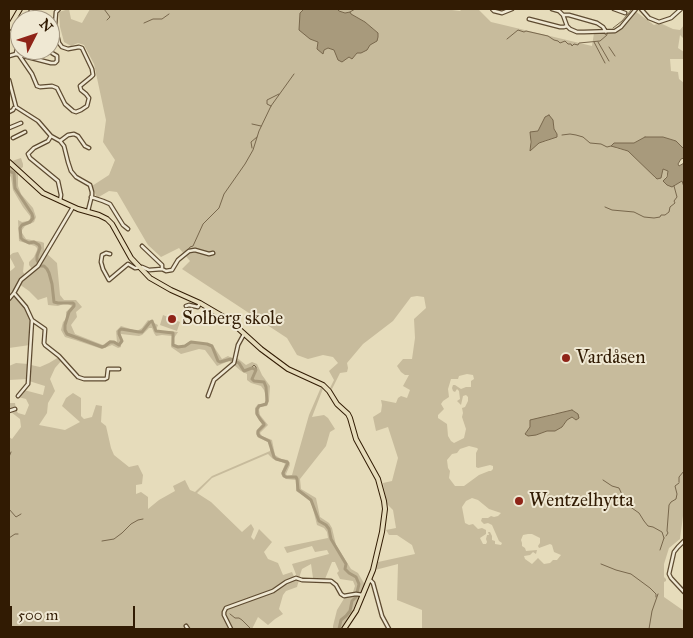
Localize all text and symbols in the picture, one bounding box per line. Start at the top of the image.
north arrow [10,10,60,60]
text: N [36,15,56,36]
place label: Solberg skole [182,308,283,330]
marker: Solberg skole [166,313,178,325]
place label: Vardåsen [576,347,645,369]
marker: Vardåsen [560,352,572,364]
place label: Wentzelhytta [529,490,634,512]
marker: Wentzelhytta [513,495,525,507]
scale bar [12,596,138,628]
text: 500 m [18,606,58,624]

